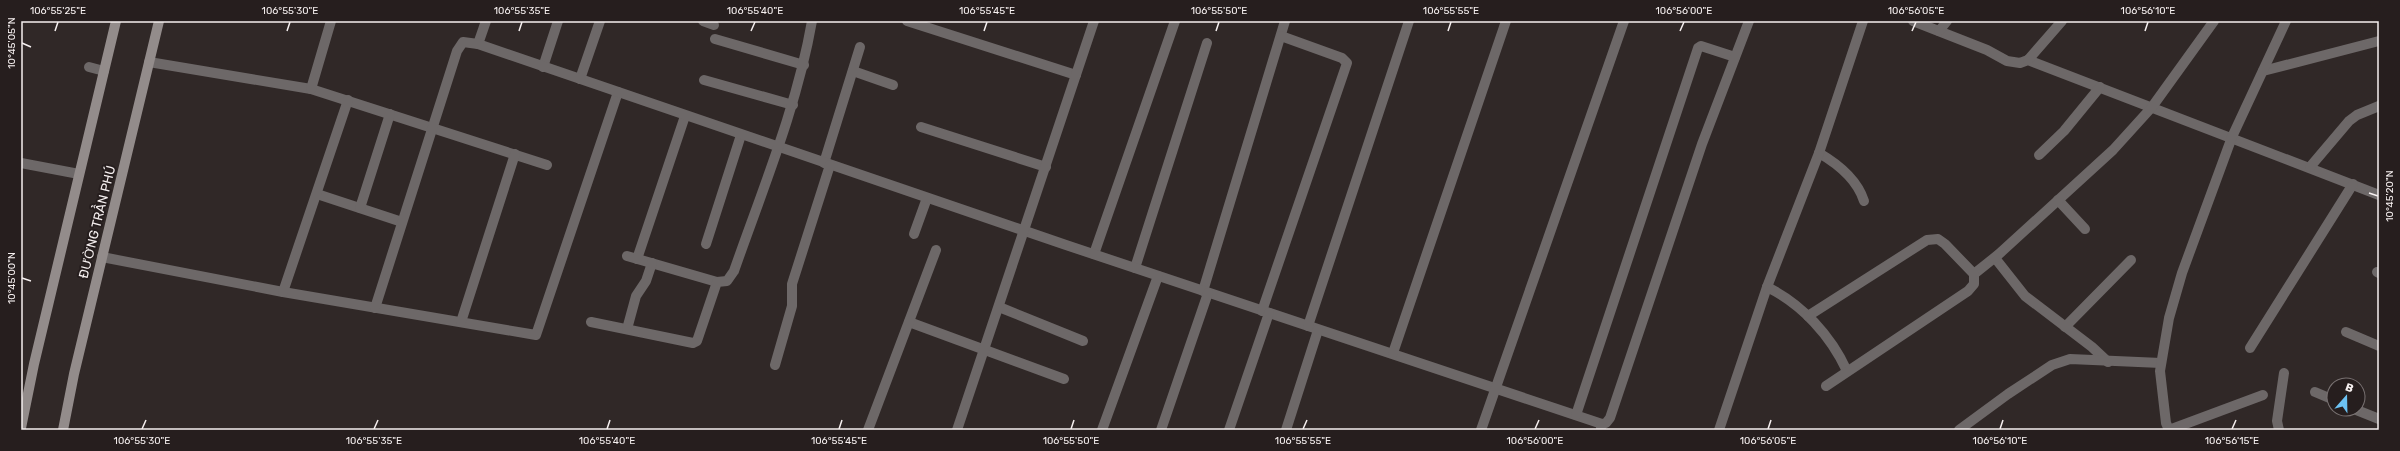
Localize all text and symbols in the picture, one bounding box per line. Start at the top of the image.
text: 106°55'25"E [30,5,86,17]
text: 106°55'30"E [262,5,318,17]
text: 106°55'35"E [494,5,550,17]
text: 106°55'40"E [727,5,783,17]
text: 106°55'45"E [959,5,1015,17]
text: 106°55'50"E [1191,5,1247,17]
text: 106°55'55"E [1423,5,1479,17]
text: 106°56'00"E [1656,5,1712,17]
text: 106°56'05"E [1888,5,1944,17]
text: 106°56'10"E [2121,5,2175,17]
text: 10°45'05"N [6,17,18,69]
street label: ĐƯỜNG TRẦN PHÚ [73,163,118,280]
text: 10°45'20"N [2384,170,2396,222]
text: 10°45'00"N [6,252,18,304]
north arrow [2326,377,2366,417]
text: B [2343,381,2355,396]
text: 106°55'30"E [114,435,170,447]
text: 106°55'35"E [346,435,402,447]
text: 106°55'40"E [579,435,635,447]
text: 106°55'45"E [811,435,867,447]
text: 106°55'50"E [1043,435,1099,447]
text: 106°55'55"E [1275,435,1331,447]
text: 106°56'00"E [1507,435,1563,447]
text: 106°56'05"E [1740,435,1796,447]
text: 106°56'10"E [1973,435,2027,447]
text: 106°56'15"E [2205,435,2259,447]

